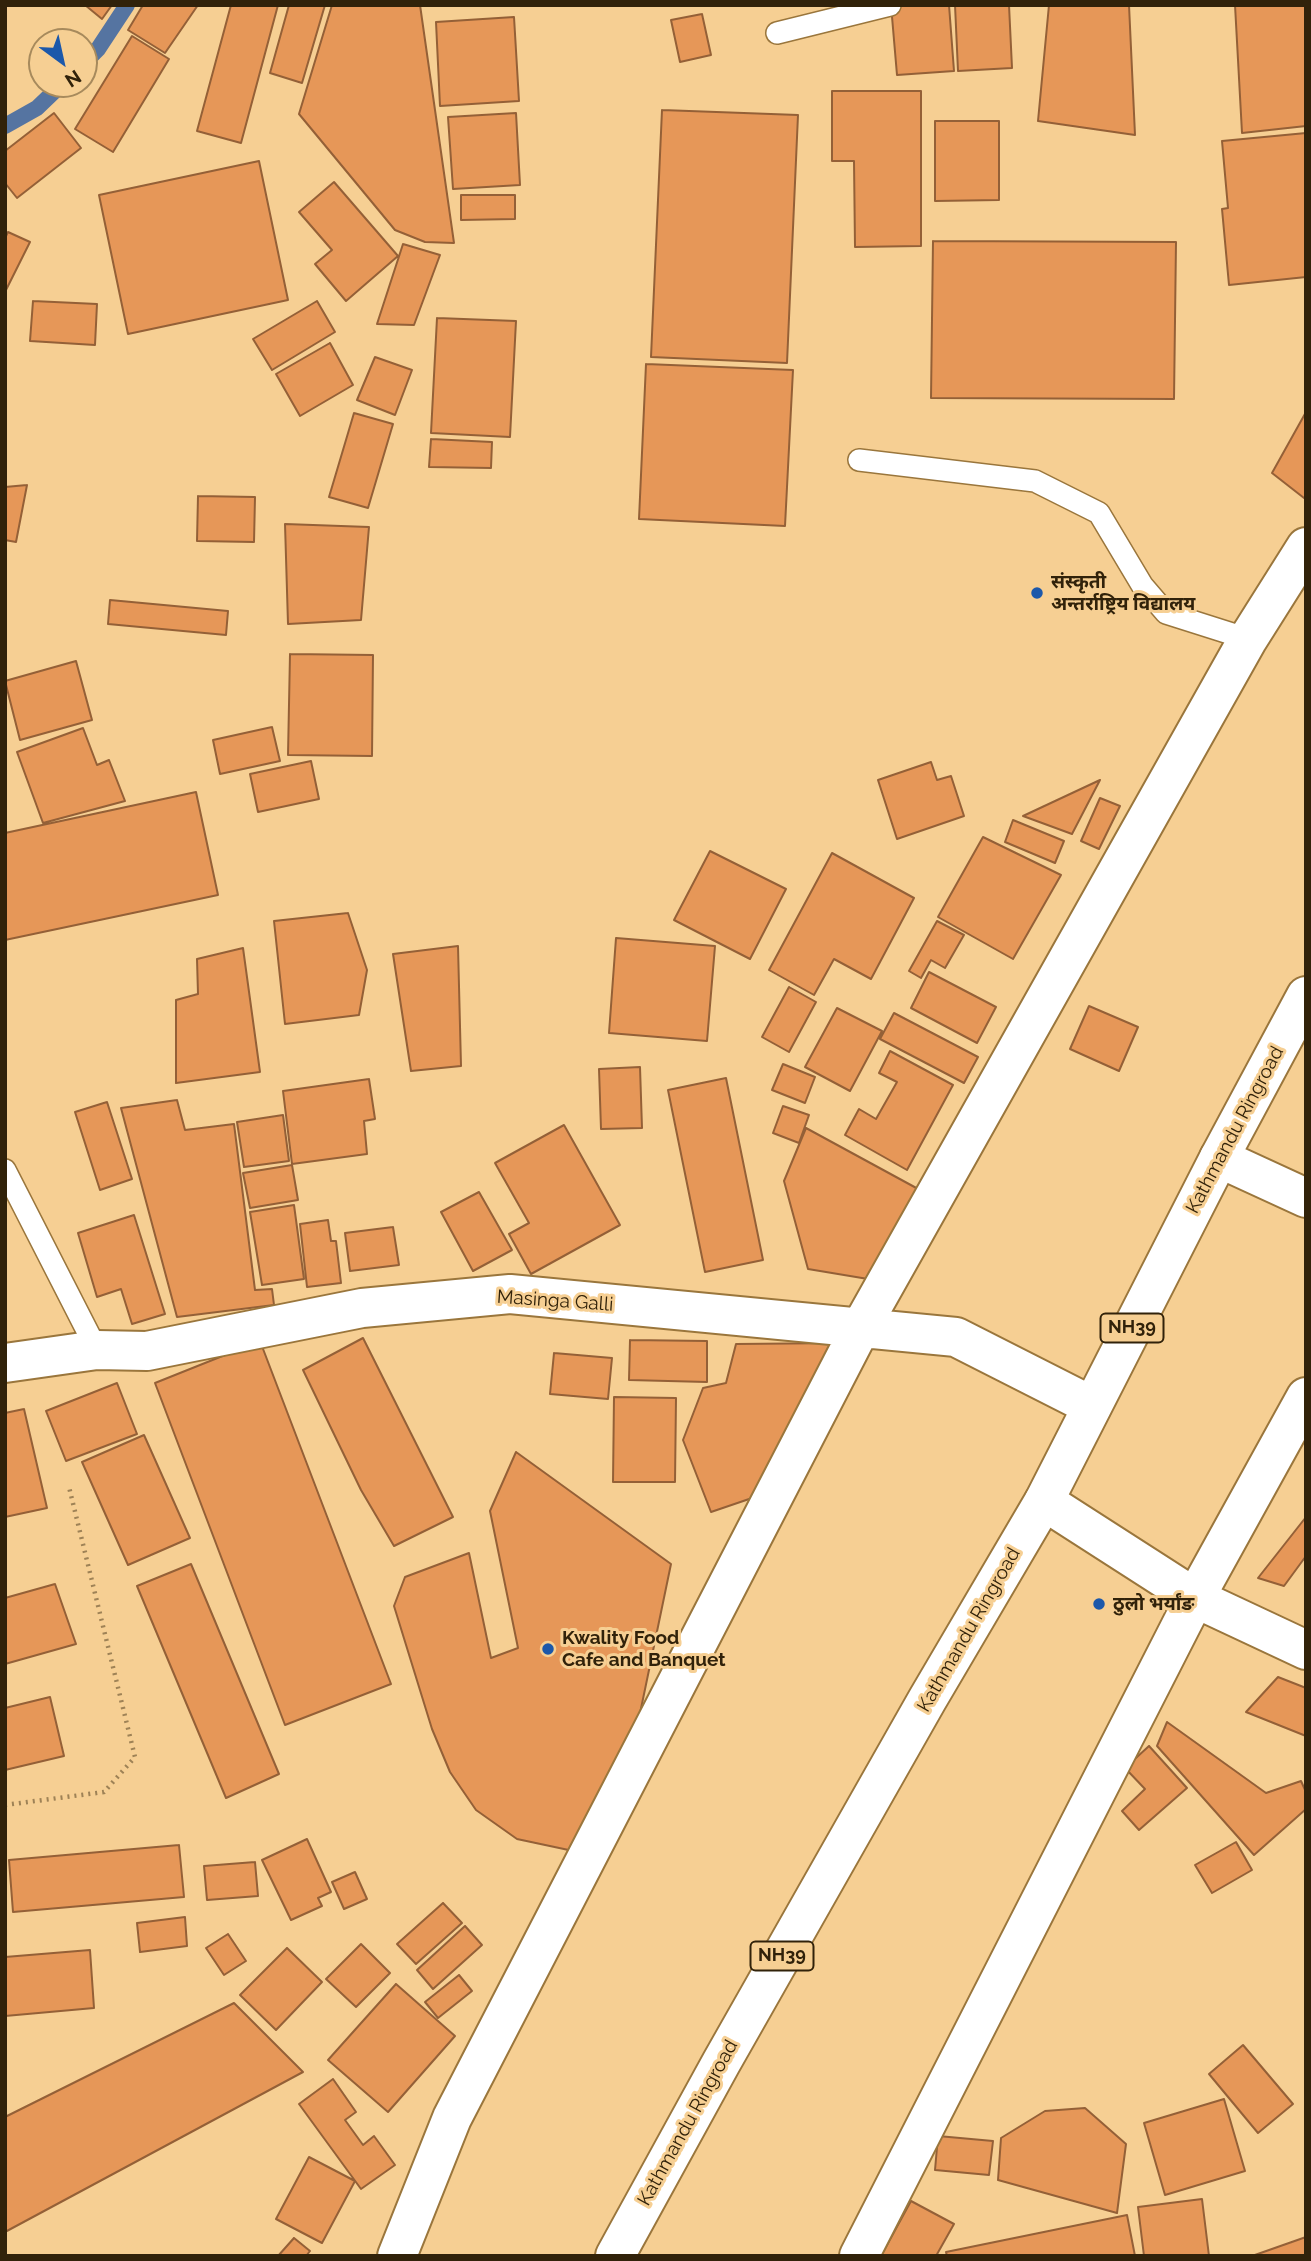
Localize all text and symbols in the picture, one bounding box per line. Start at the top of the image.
north arrow [28,28,98,98]
text: N [61,66,85,92]
place label: संस्कृती अन्तर्राष्ट्रिय विद्यालय [1051,571,1195,615]
marker: संस्कृती अन्तर्राष्ट्रिय विद्यालय [1029,585,1045,601]
street label: Kathmandu Ringroad [1181,1043,1289,1217]
street label: Masinga Galli [496,1286,614,1316]
road number: NH39 [1100,1314,1164,1343]
street label: Kathmandu Ringroad [913,1544,1025,1716]
place label: ठुलो भर्यांङ [1113,1593,1194,1615]
marker: ठुलो भर्यांङ [1091,1596,1107,1612]
place label: Kwality Food Cafe and Banquet [562,1627,726,1671]
marker: Kwality Food Cafe and Banquet [540,1641,556,1657]
road number: NH39 [750,1942,814,1970]
street label: Kathmandu Ringroad [633,2036,743,2210]

